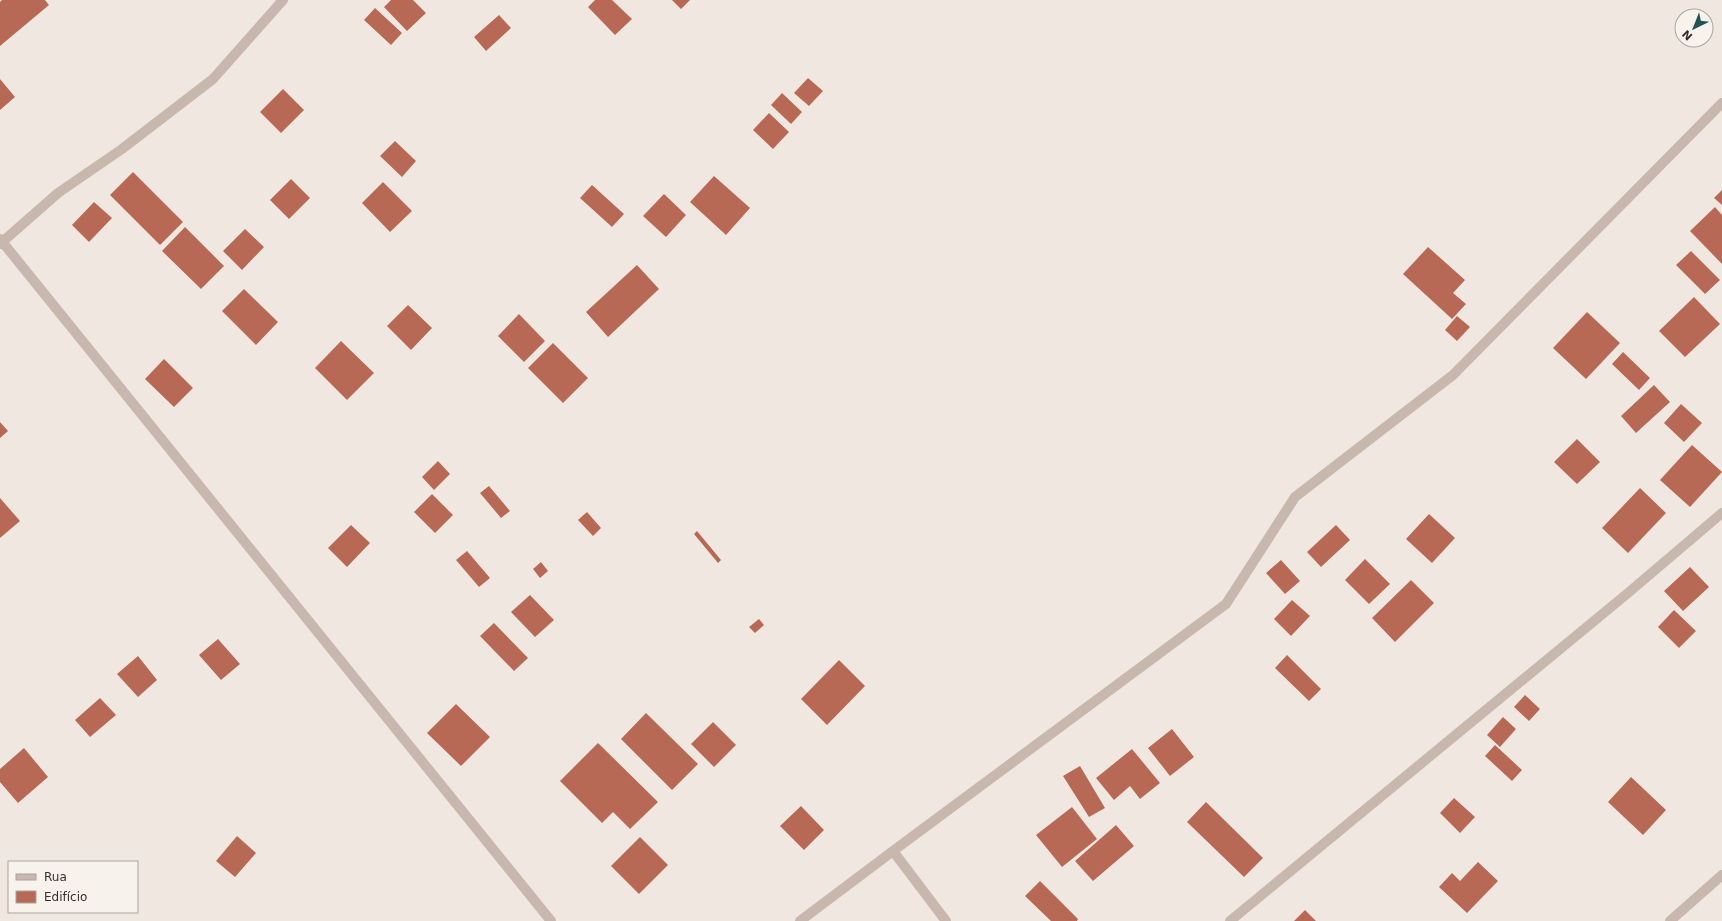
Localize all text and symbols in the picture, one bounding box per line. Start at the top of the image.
north arrow [1674,8,1714,48]
text: N [1680,27,1695,43]
legend [8,861,138,913]
text: Rua [44,870,67,884]
text: Edifício [44,890,87,904]

